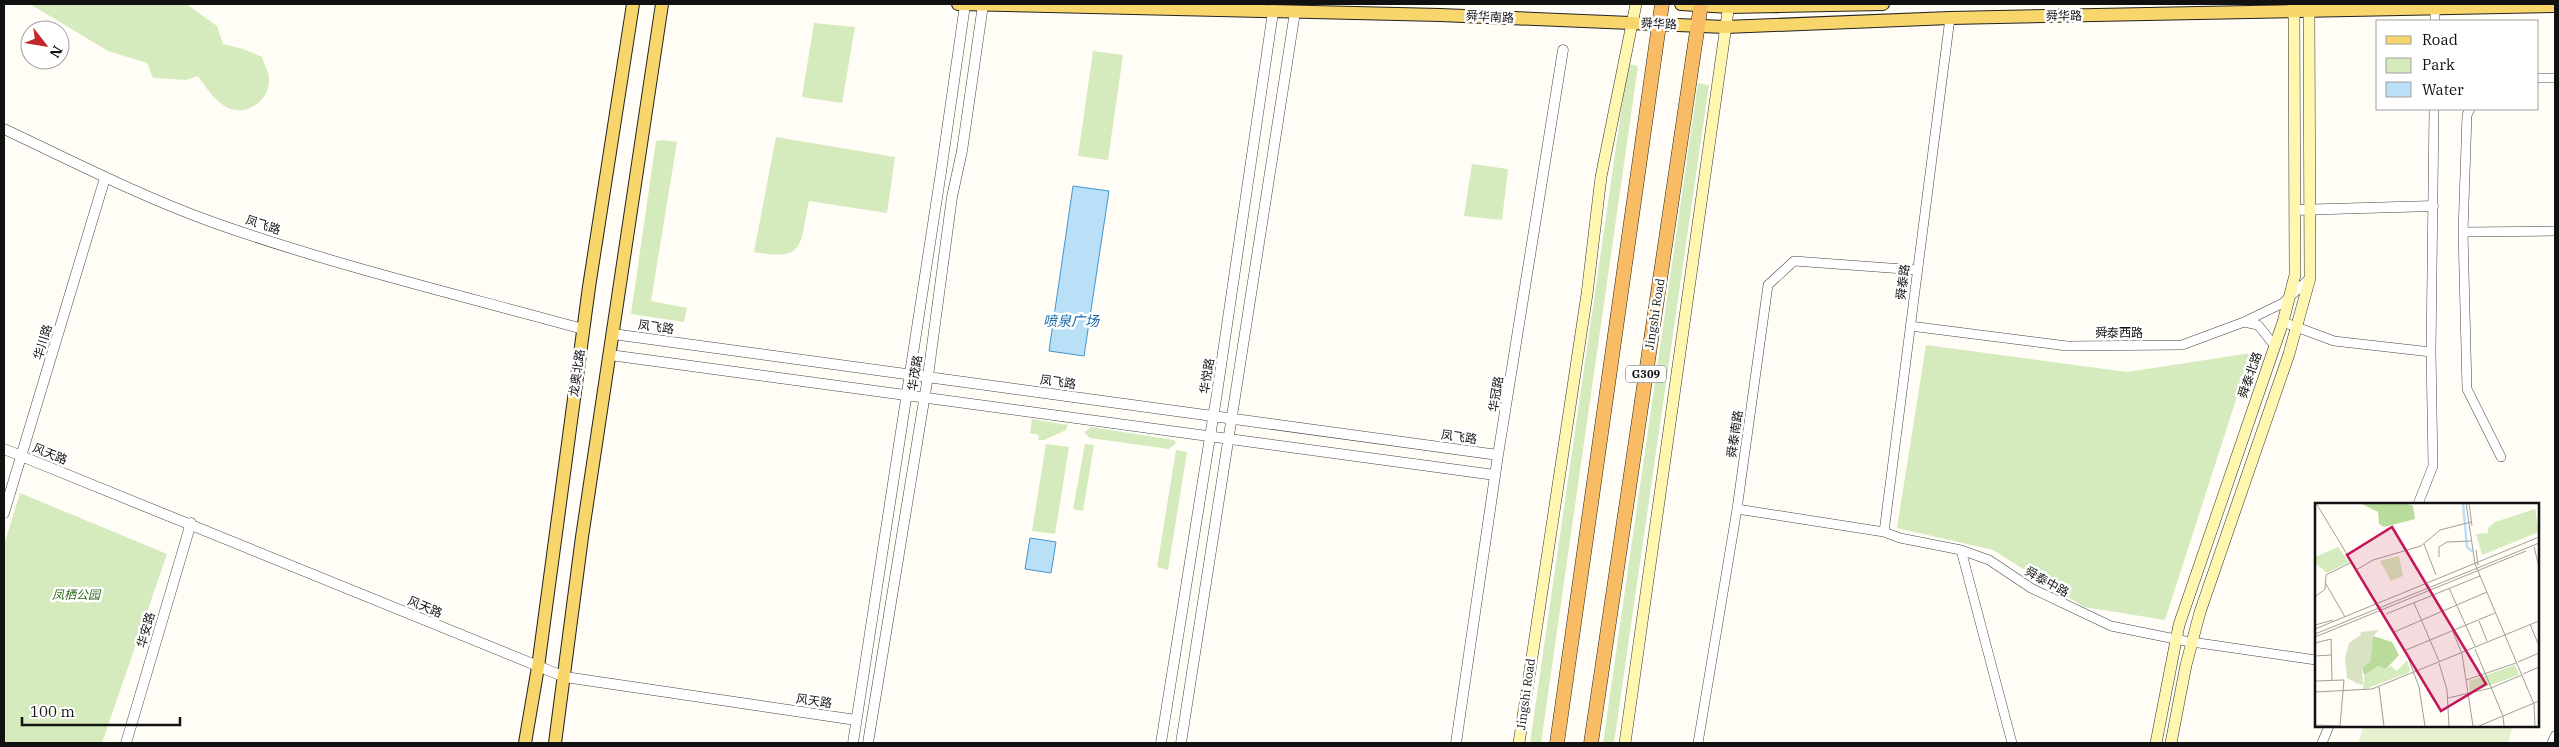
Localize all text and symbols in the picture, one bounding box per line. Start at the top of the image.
street label: 舜华南路 [1466,8,1514,25]
street label: 舜华路 [2046,8,2082,23]
street label: 舜华路 [1641,15,1677,32]
north arrow [20,20,70,70]
legend [2376,20,2539,110]
text: Road [2422,30,2458,49]
text: N [46,42,67,61]
text: Park [2422,55,2455,74]
text: Water [2422,80,2464,99]
street label: 凤飞路 [244,212,283,237]
street label: 舜泰路 [1893,263,1912,301]
street label: Jingshi Road [1641,277,1668,351]
water label: 喷泉广场 [1043,312,1100,330]
street label: 凤飞路 [637,317,675,336]
street label: 华川路 [30,322,55,361]
street label: 舜泰西路 [2095,325,2143,340]
street label: 龙奥北路 [566,348,587,398]
street label: 舜泰北路 [2235,350,2264,400]
street label: 华茂路 [904,354,925,392]
street label: 华悦路 [1196,357,1217,395]
road number: G309 [1626,366,1666,382]
street label: 凤飞路 [1039,372,1077,391]
street label: 华冠路 [1485,375,1506,413]
street label: 舜泰南路 [1724,409,1745,459]
street label: 凤飞路 [1440,427,1478,446]
street label: 风天路 [31,440,70,467]
inset map [2315,503,2539,727]
street label: 舜泰中路 [2023,563,2072,600]
park label: 凤栖公园 [52,587,102,602]
street label: 风天路 [406,593,445,620]
street label: 华安路 [133,610,158,649]
street label: Jingshi Road [1513,657,1538,731]
street label: 风天路 [795,691,833,710]
scale bar [22,694,180,726]
text: 100 m [30,702,75,721]

